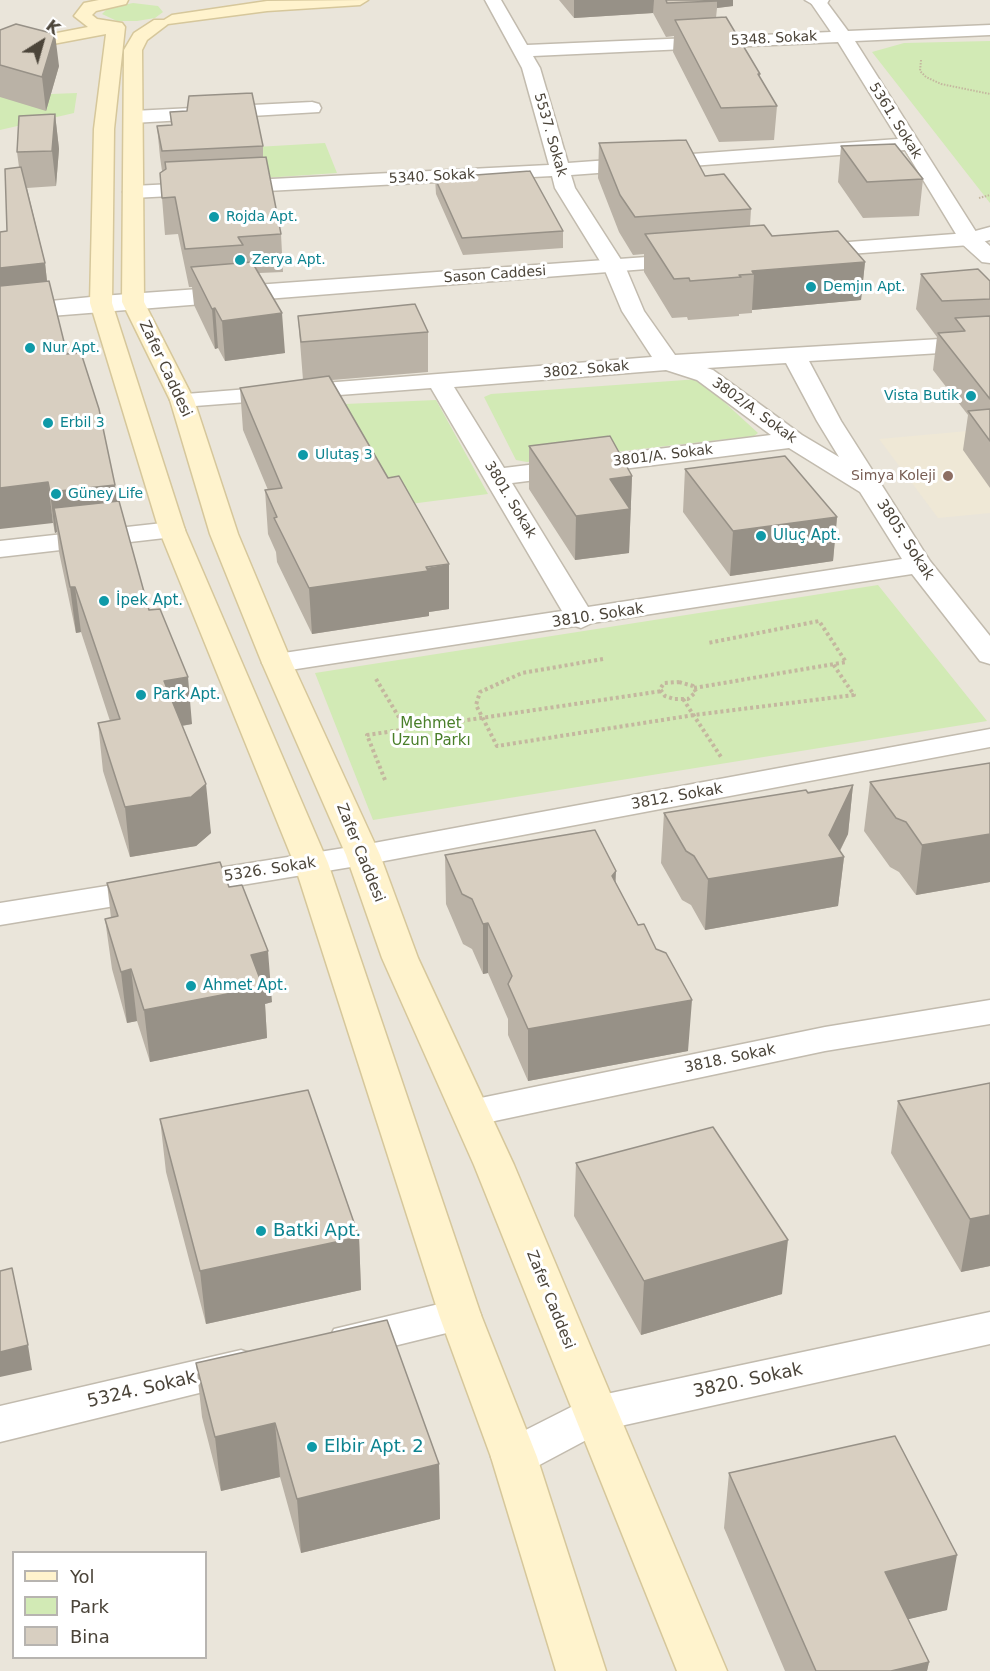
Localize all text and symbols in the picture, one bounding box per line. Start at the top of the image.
north arrow [12,12,72,72]
text: K [42,16,64,39]
street label: 5348. Sokak [730,28,818,50]
street label: 5361. Sokak [865,80,925,162]
street label: 5537. Sokak [530,91,570,179]
street label: 5340. Sokak [388,166,476,188]
place label: Rojda Apt. [226,209,298,225]
marker: Rojda Apt. [207,210,221,224]
place label: Zerya Apt. [252,252,326,268]
marker: Zerya Apt. [233,253,247,267]
street label: Sason Caddesi [443,263,547,287]
place label: Demjın Apt. [823,279,906,295]
marker: Demjın Apt. [804,280,818,294]
street label: Zafer Caddesi [135,318,195,420]
place label: Nur Apt. [42,340,100,356]
marker: Nur Apt. [23,341,37,355]
street label: 3802. Sokak [542,358,630,382]
street label: 3802/A. Sokak [708,375,800,447]
place label: Vista Butik [884,388,959,404]
marker: Vista Butik [964,389,978,403]
place label: Erbil 3 [60,415,105,431]
marker: Erbil 3 [41,416,55,430]
street label: 3801/A. Sokak [612,442,714,470]
place label: Ulutaş 3 [315,447,373,463]
marker: Ulutaş 3 [296,448,310,462]
street label: 3801. Sokak [481,459,539,541]
place label: Simya Koleji [851,468,936,484]
marker: Simya Koleji [941,469,955,483]
place label: Güney Life [68,486,143,502]
marker: Güney Life [49,487,63,501]
street label: 3805. Sokak [872,496,938,584]
place label: Uluç Apt. [773,527,841,545]
marker: Uluç Apt. [754,529,768,543]
place label: İpek Apt. [116,592,183,610]
marker: İpek Apt. [97,594,111,608]
street label: 3810. Sokak [551,600,645,632]
place label: Park Apt. [153,686,221,704]
marker: Park Apt. [134,688,148,702]
park label: Mehmet Uzun Parkı [391,715,471,750]
street label: 3812. Sokak [630,780,724,814]
street label: Zafer Caddesi [332,801,388,905]
street label: 5326. Sokak [223,854,317,886]
place label: Ahmet Apt. [203,977,288,995]
marker: Ahmet Apt. [184,979,198,993]
street label: 3818. Sokak [683,1041,777,1077]
place label: Batki Apt. [273,1220,361,1242]
marker: Batki Apt. [254,1224,268,1238]
street label: Zafer Caddesi [522,1248,578,1352]
street label: 3820. Sokak [691,1359,805,1403]
street label: 5324. Sokak [85,1367,199,1413]
place label: Elbir Apt. 2 [324,1436,424,1458]
marker: Elbir Apt. 2 [305,1440,319,1454]
legend [12,1551,207,1659]
text: Yol [70,1566,95,1587]
text: Park [70,1596,109,1617]
text: Bina [70,1626,110,1647]

